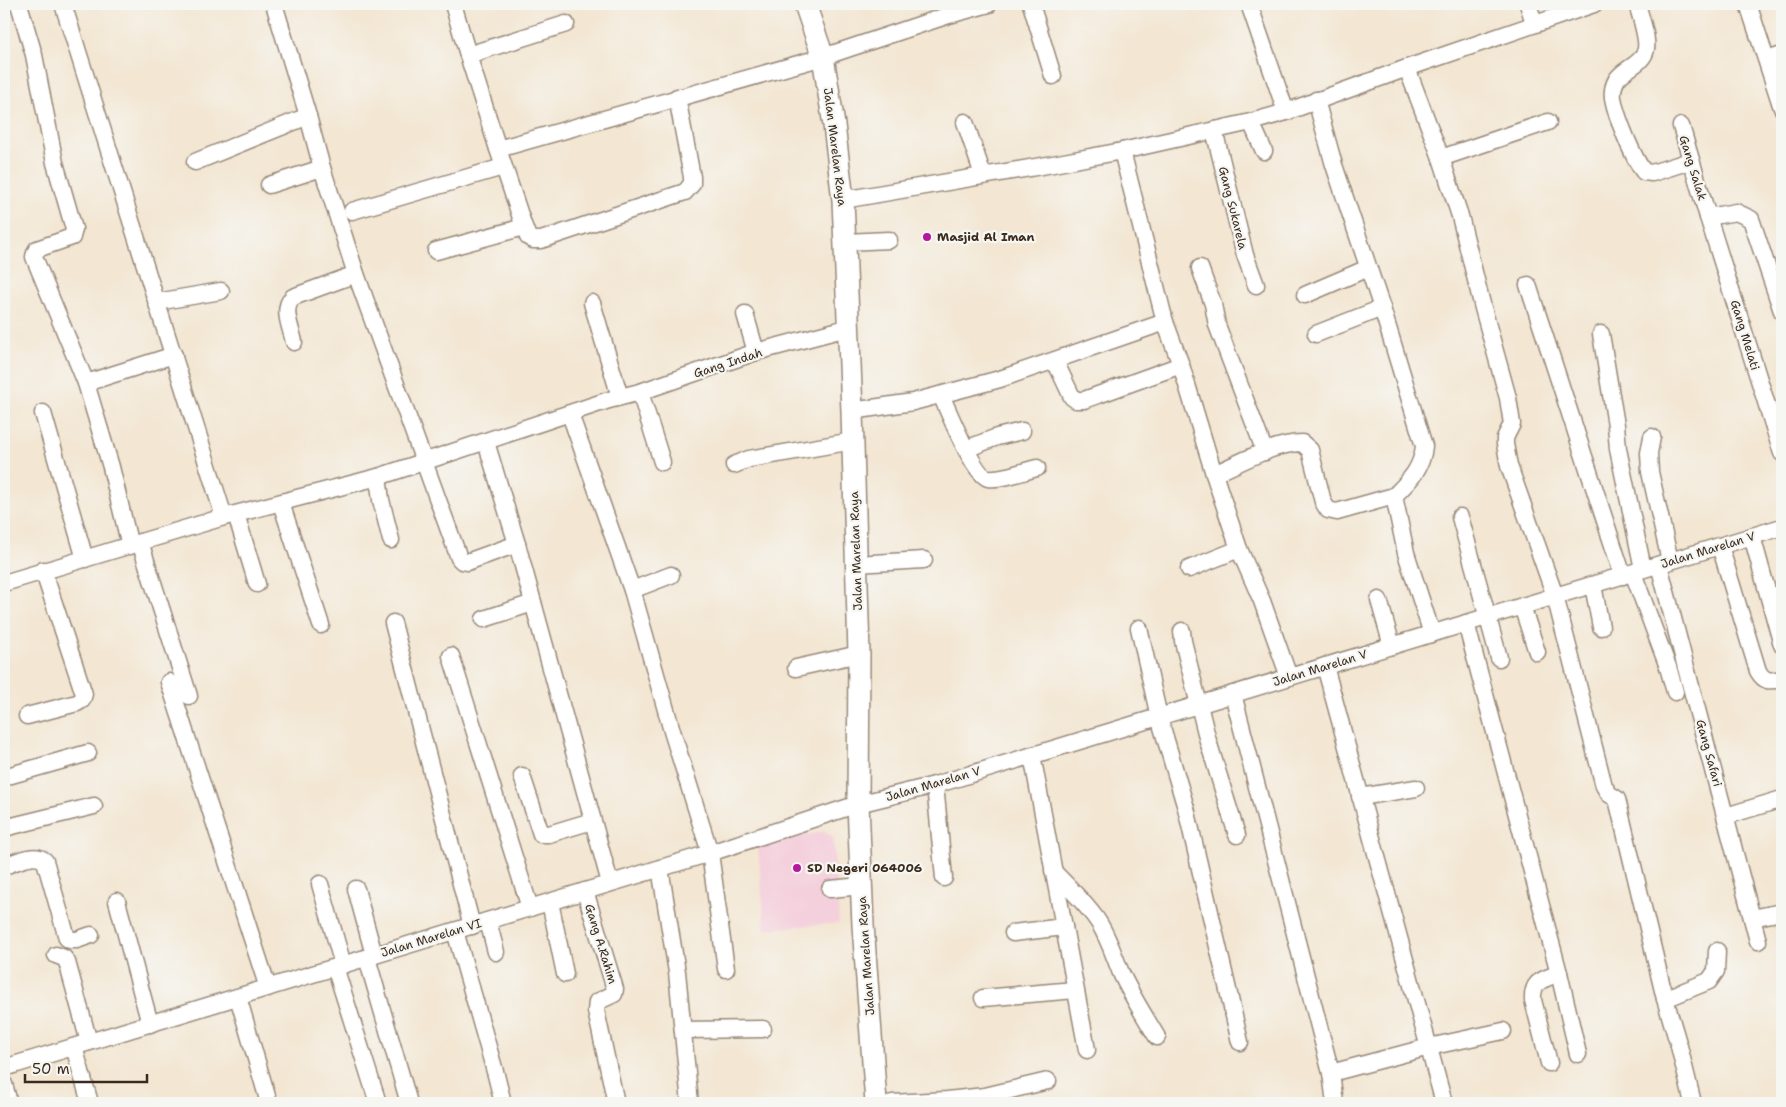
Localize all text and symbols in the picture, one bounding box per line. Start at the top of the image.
street label: Jalan Marelan Raya [820,87,850,208]
street label: Gang Salak [1676,134,1710,203]
street label: Gang Sukarela [1215,165,1251,252]
place label: Masjid Al Iman [937,229,1035,245]
marker: Masjid Al Iman [921,231,933,243]
street label: Gang Melati [1727,298,1763,372]
street label: Gang Indah [692,344,764,382]
street label: Jalan Marelan Raya [846,490,866,611]
street label: Jalan Marelan V [1659,528,1757,572]
street label: Jalan Marelan V [1271,646,1369,690]
street label: Gang Safari [1692,718,1726,788]
street label: Jalan Marelan V [884,763,982,805]
place label: SD Negeri 064006 [807,860,922,876]
marker: SD Negeri 064006 [791,862,803,874]
street label: Jalan Marelan Raya [854,895,878,1016]
street label: Gang A.Rahim [581,902,621,986]
street label: Jalan Marelan VI [379,915,484,961]
scale bar [25,1052,148,1084]
text: 50 m [32,1059,70,1079]

